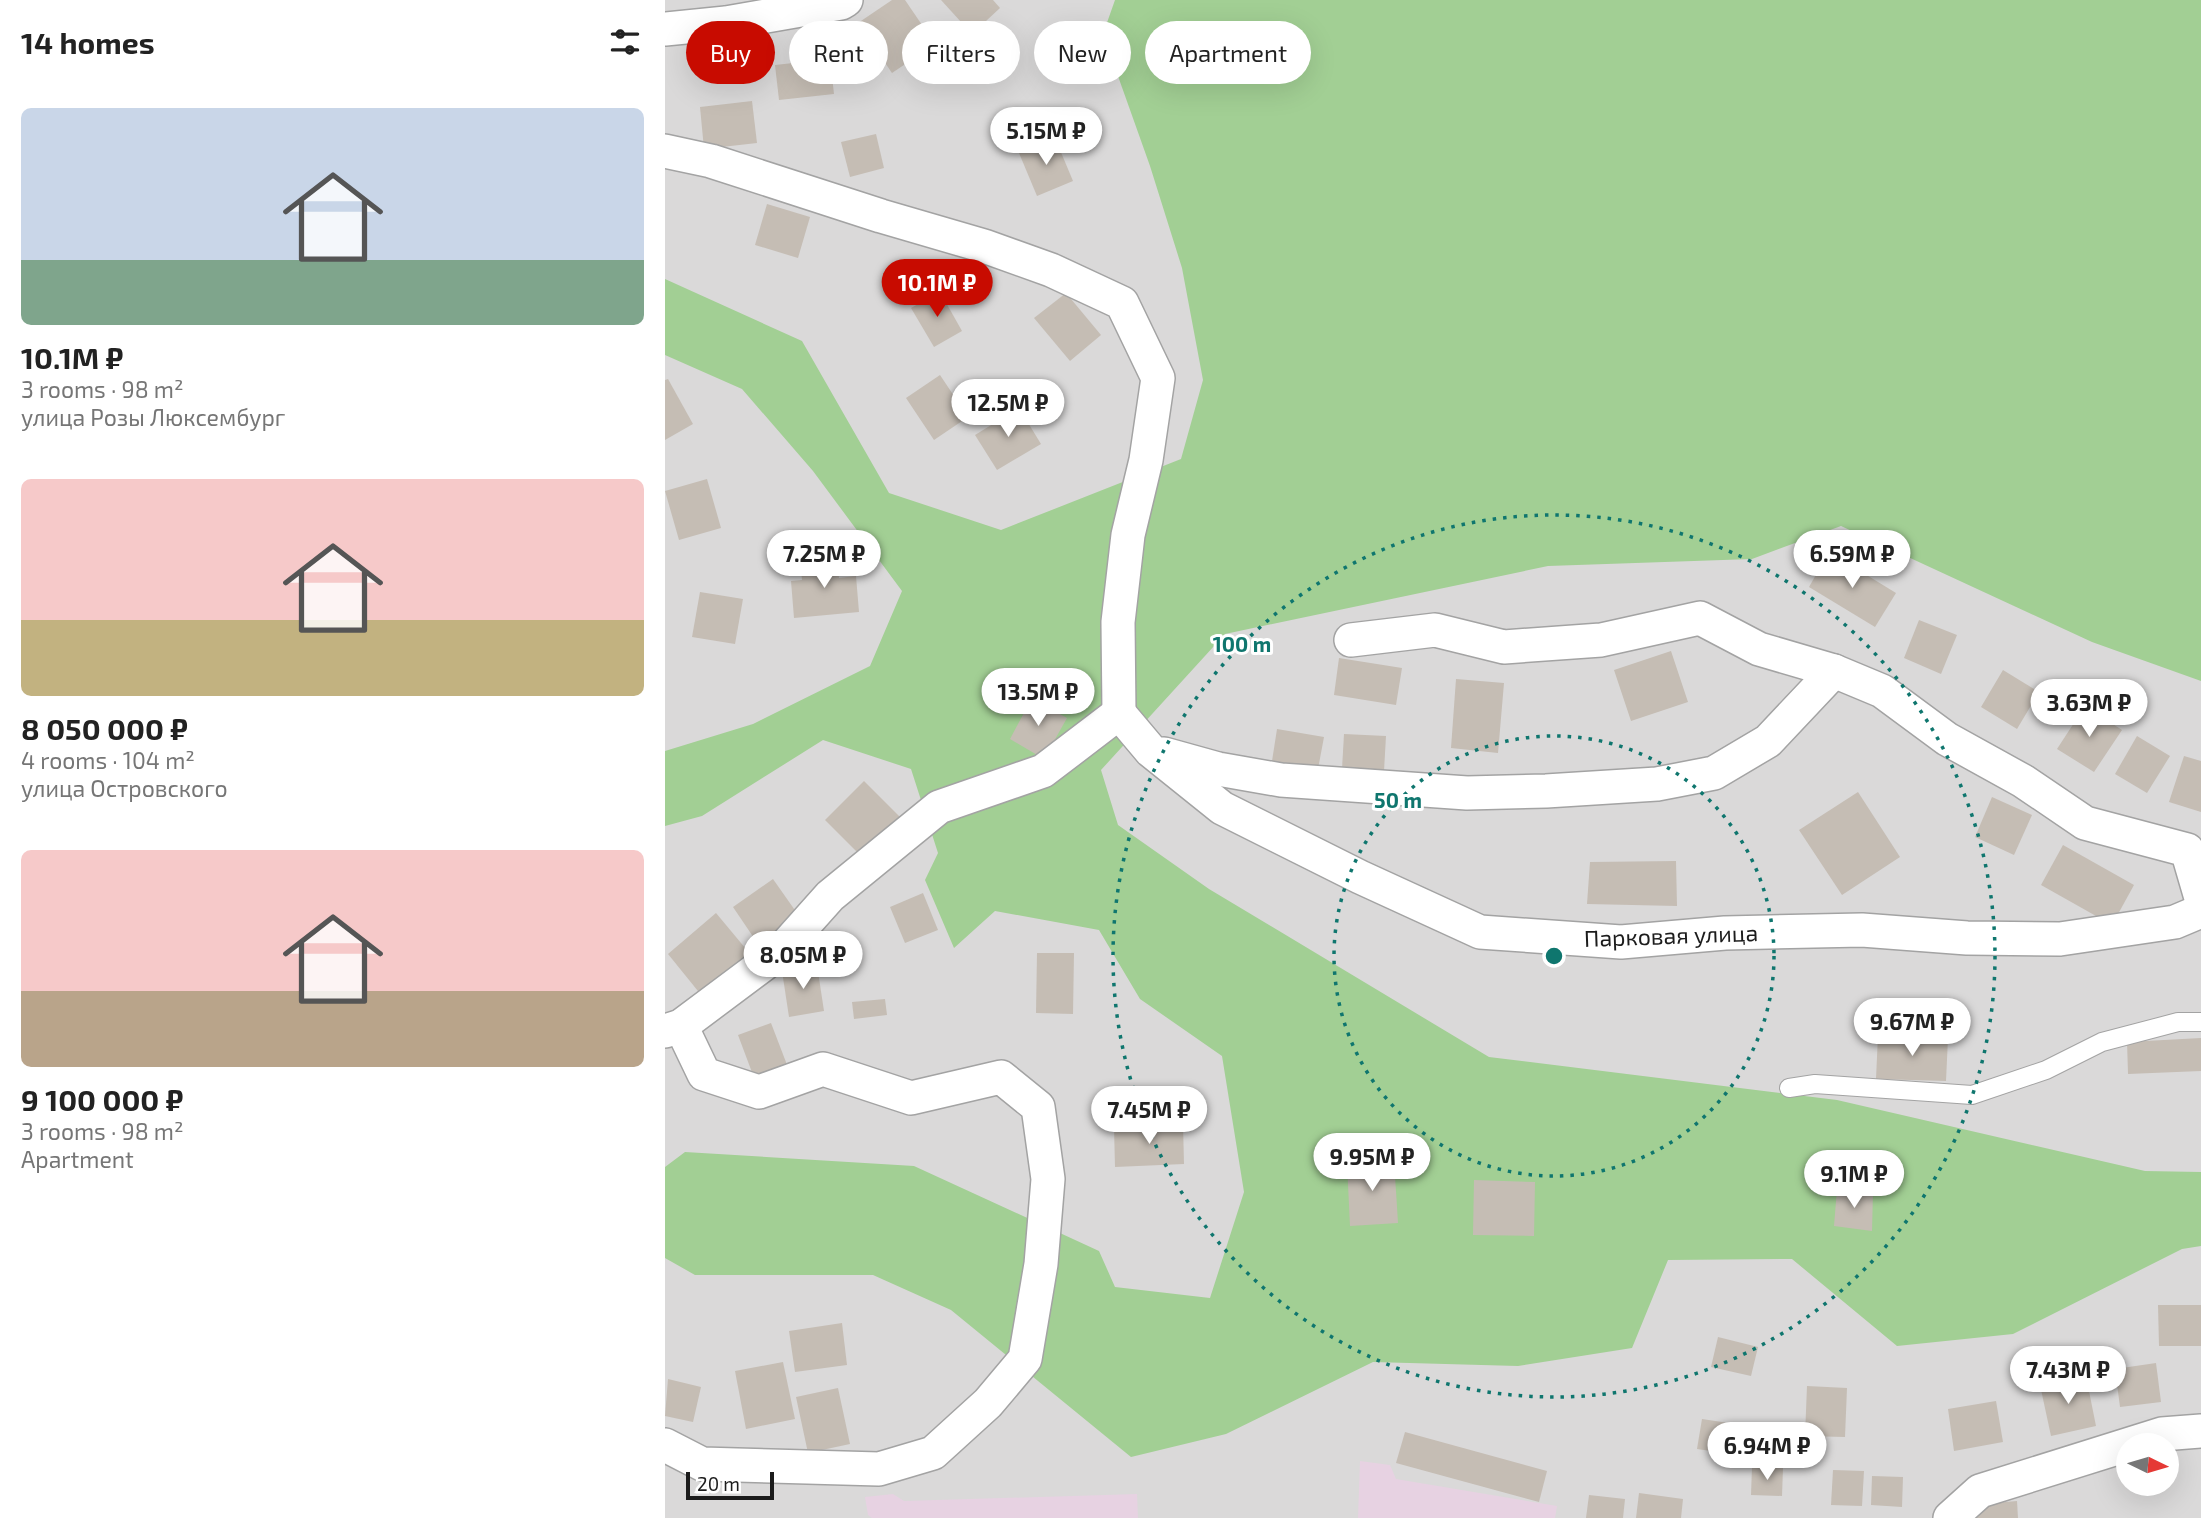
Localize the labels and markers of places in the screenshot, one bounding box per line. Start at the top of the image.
pin: 5.15M ₽ [981,108,1111,167]
pin: 10.1M ₽ [872,260,1002,319]
pin: 12.5M ₽ [943,380,1073,439]
pin: 7.25M ₽ [759,530,889,590]
pin: 6.59M ₽ [1787,530,1917,590]
pin: 13.5M ₽ [973,668,1103,728]
pin: 3.63M ₽ [2024,680,2154,739]
pin: 8.05M ₽ [738,932,868,991]
centre of rings [1542,944,1566,968]
pin: 9.67M ₽ [1847,998,1977,1058]
pin: 7.45M ₽ [1084,1086,1214,1146]
pin: 9.95M ₽ [1307,1134,1437,1193]
pin: 9.1M ₽ [1797,1150,1911,1210]
pin: 7.43M ₽ [2003,1346,2133,1406]
pin: 6.94M ₽ [1702,1422,1832,1482]

